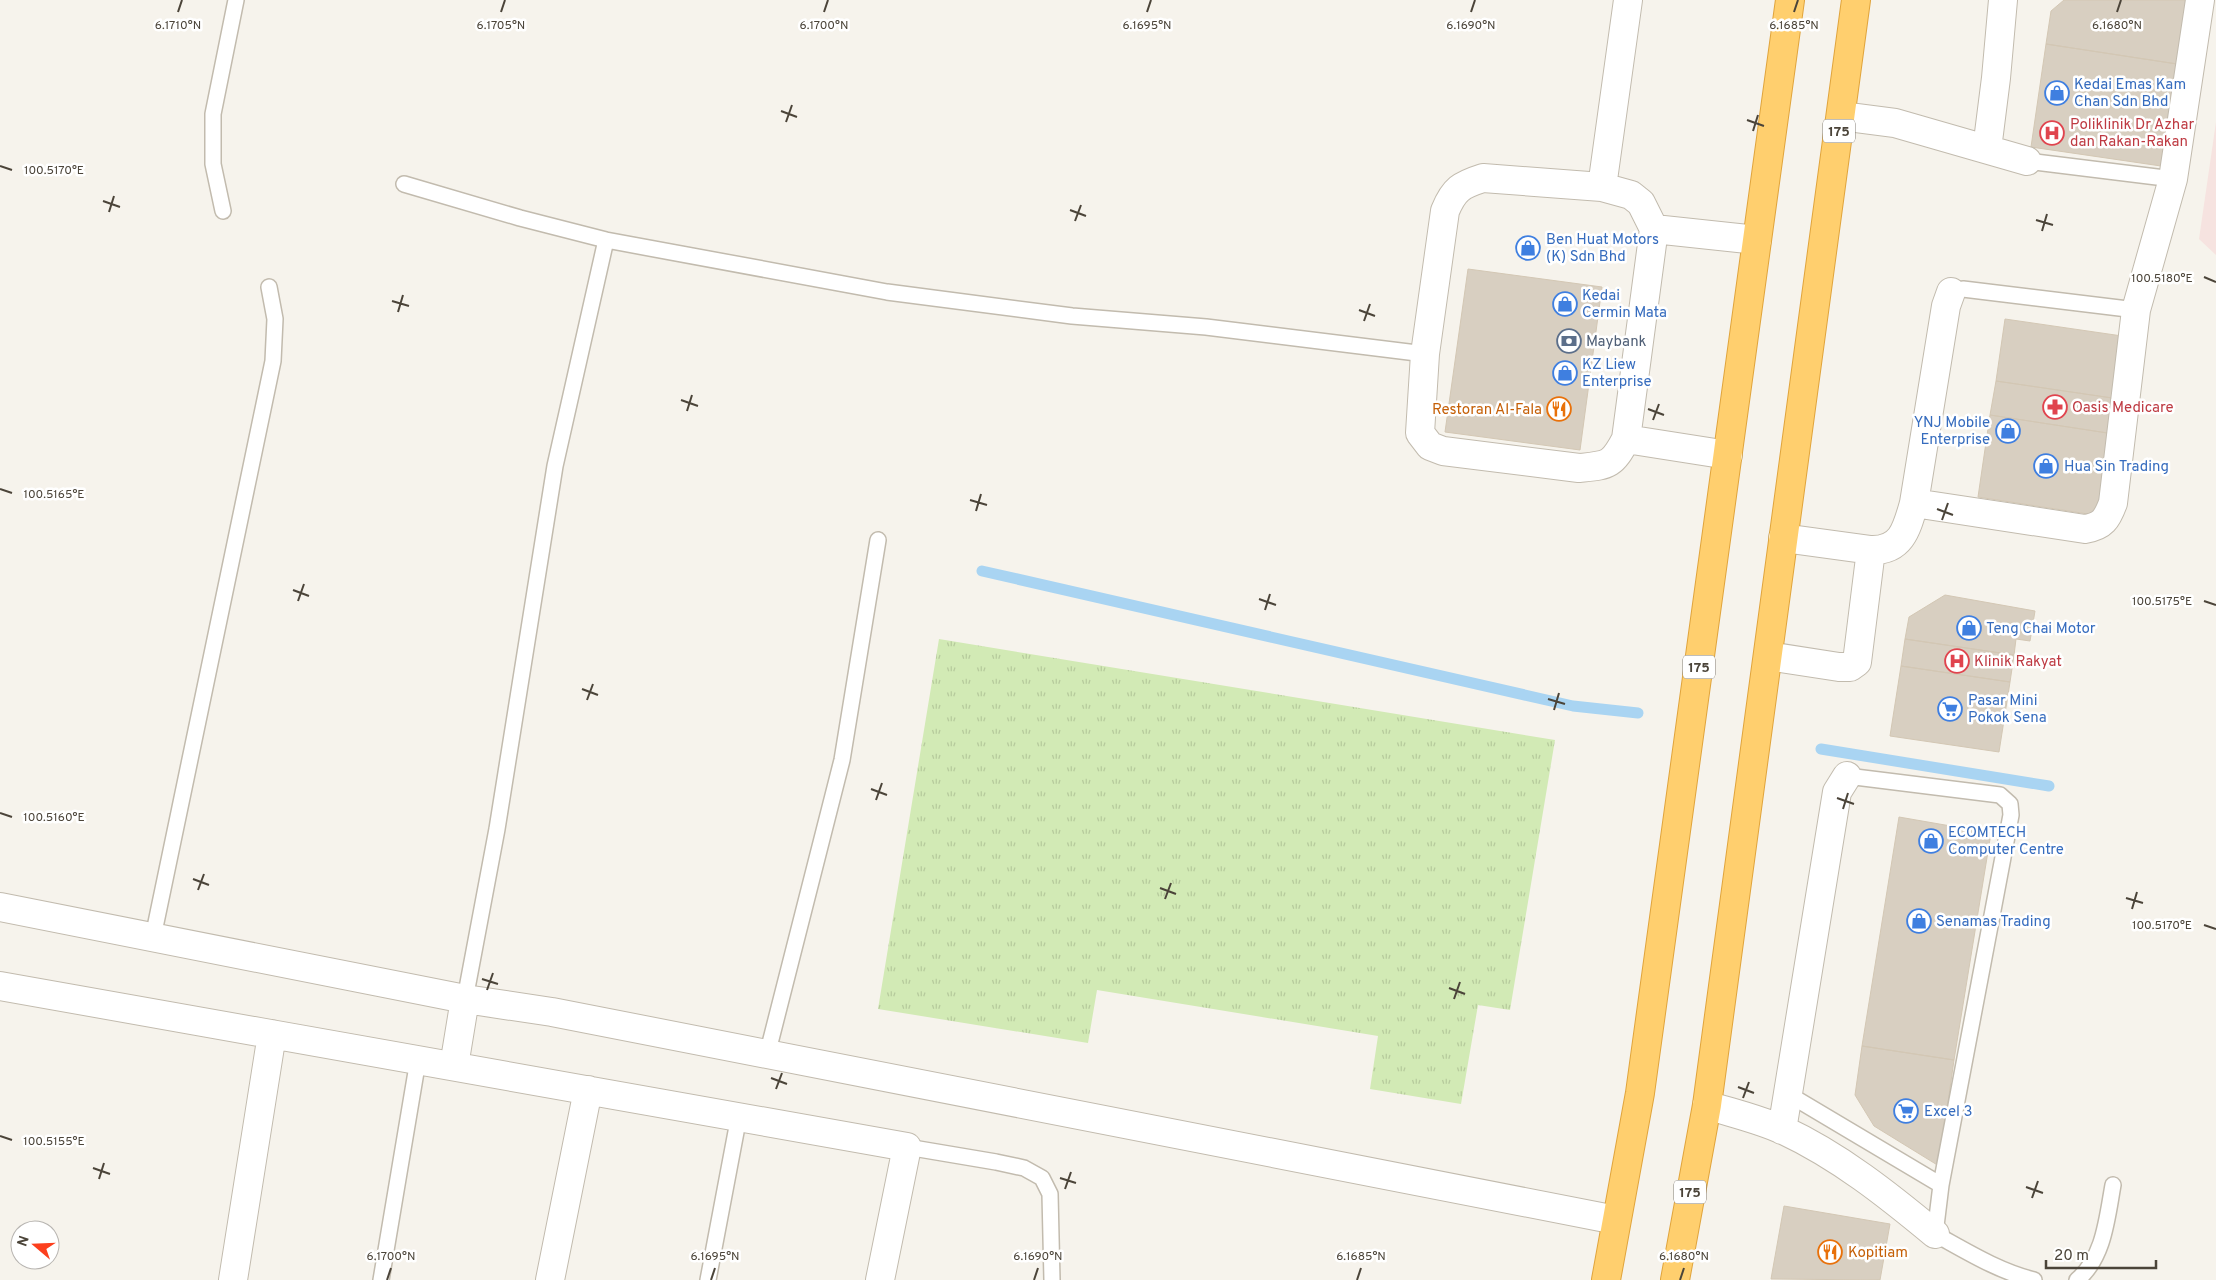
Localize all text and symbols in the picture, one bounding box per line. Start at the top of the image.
text: 6.1710°N [155,18,201,34]
text: 6.1705°N [477,18,525,34]
text: 6.1700°N [800,18,848,34]
text: 6.1695°N [1122,18,1172,34]
text: 6.1690°N [1446,18,1496,34]
text: 6.1685°N [1769,18,1819,34]
text: 6.1680°N [2092,18,2142,34]
place label: Kedai Emas Kam Chan Sdn Bhd [2074,76,2186,112]
shop icon: Kedai Emas Kam Chan Sdn Bhd [2044,80,2070,106]
place label: Poliklinik Dr Azhar dan Rakan-Rakan [2070,116,2194,152]
road number: 175 [1823,120,1855,142]
hospital icon: Poliklinik Dr Azhar dan Rakan-Rakan [2039,120,2065,146]
text: 100.5170°E [24,163,84,179]
place label: Ben Huat Motors (K) Sdn Bhd [1546,231,1659,267]
shop icon: Ben Huat Motors (K) Sdn Bhd [1515,235,1541,261]
text: 100.5180°E [2131,271,2193,287]
place label: Kedai Cermin Mata [1582,287,1667,323]
shop icon: Kedai Cermin Mata [1552,291,1578,317]
bank icon: Maybank [1556,328,1582,354]
place label: Maybank [1586,333,1647,352]
place label: KZ Liew Enterprise [1582,356,1652,392]
shop icon: KZ Liew Enterprise [1552,360,1578,386]
pharmacy icon: Oasis Medicare [2042,394,2068,420]
restaurant icon: Restoran Al-Fala [1546,396,1572,422]
place label: Oasis Medicare [2072,399,2174,418]
place label: Restoran Al-Fala [1432,401,1542,420]
place label: YNJ Mobile Enterprise [1914,414,1990,450]
shop icon: YNJ Mobile Enterprise [1995,418,2021,444]
shop icon: Hua Sin Trading [2033,453,2059,479]
place label: Hua Sin Trading [2064,458,2169,477]
text: 100.5165°E [23,487,85,503]
text: 100.5175°E [2132,594,2192,610]
shop icon: Teng Chai Motor [1956,615,1982,641]
place label: Teng Chai Motor [1986,620,2096,639]
hospital icon: Klinik Rakyat [1944,648,1970,674]
place label: Klinik Rakyat [1974,653,2062,672]
road number: 175 [1683,656,1715,679]
place label: Pasar Mini Pokok Sena [1968,692,2047,728]
supermarket icon: Pasar Mini Pokok Sena [1937,696,1963,722]
text: 100.5160°E [23,810,85,826]
place label: ECOMTECH Computer Centre [1948,824,2064,860]
shop icon: ECOMTECH Computer Centre [1918,828,1944,854]
shop icon: Senamas Trading [1906,908,1932,934]
place label: Senamas Trading [1936,913,2051,932]
text: 100.5170°E [2132,918,2192,934]
supermarket icon: Excel 3 [1893,1098,1919,1124]
place label: Excel 3 [1924,1103,1972,1122]
text: 100.5155°E [23,1134,85,1150]
road number: 175 [1674,1180,1706,1204]
north arrow [10,1220,60,1270]
text: N [14,1234,34,1249]
scale bar [2046,1238,2156,1270]
restaurant icon: Kopitiam [1817,1239,1843,1265]
place label: Kopitiam [1848,1244,1908,1263]
text: 20 m [2054,1247,2089,1266]
text: 6.1700°N [367,1249,415,1265]
text: 6.1695°N [690,1249,740,1265]
text: 6.1690°N [1013,1249,1063,1265]
text: 6.1685°N [1336,1249,1386,1265]
text: 6.1680°N [1659,1249,1709,1265]

